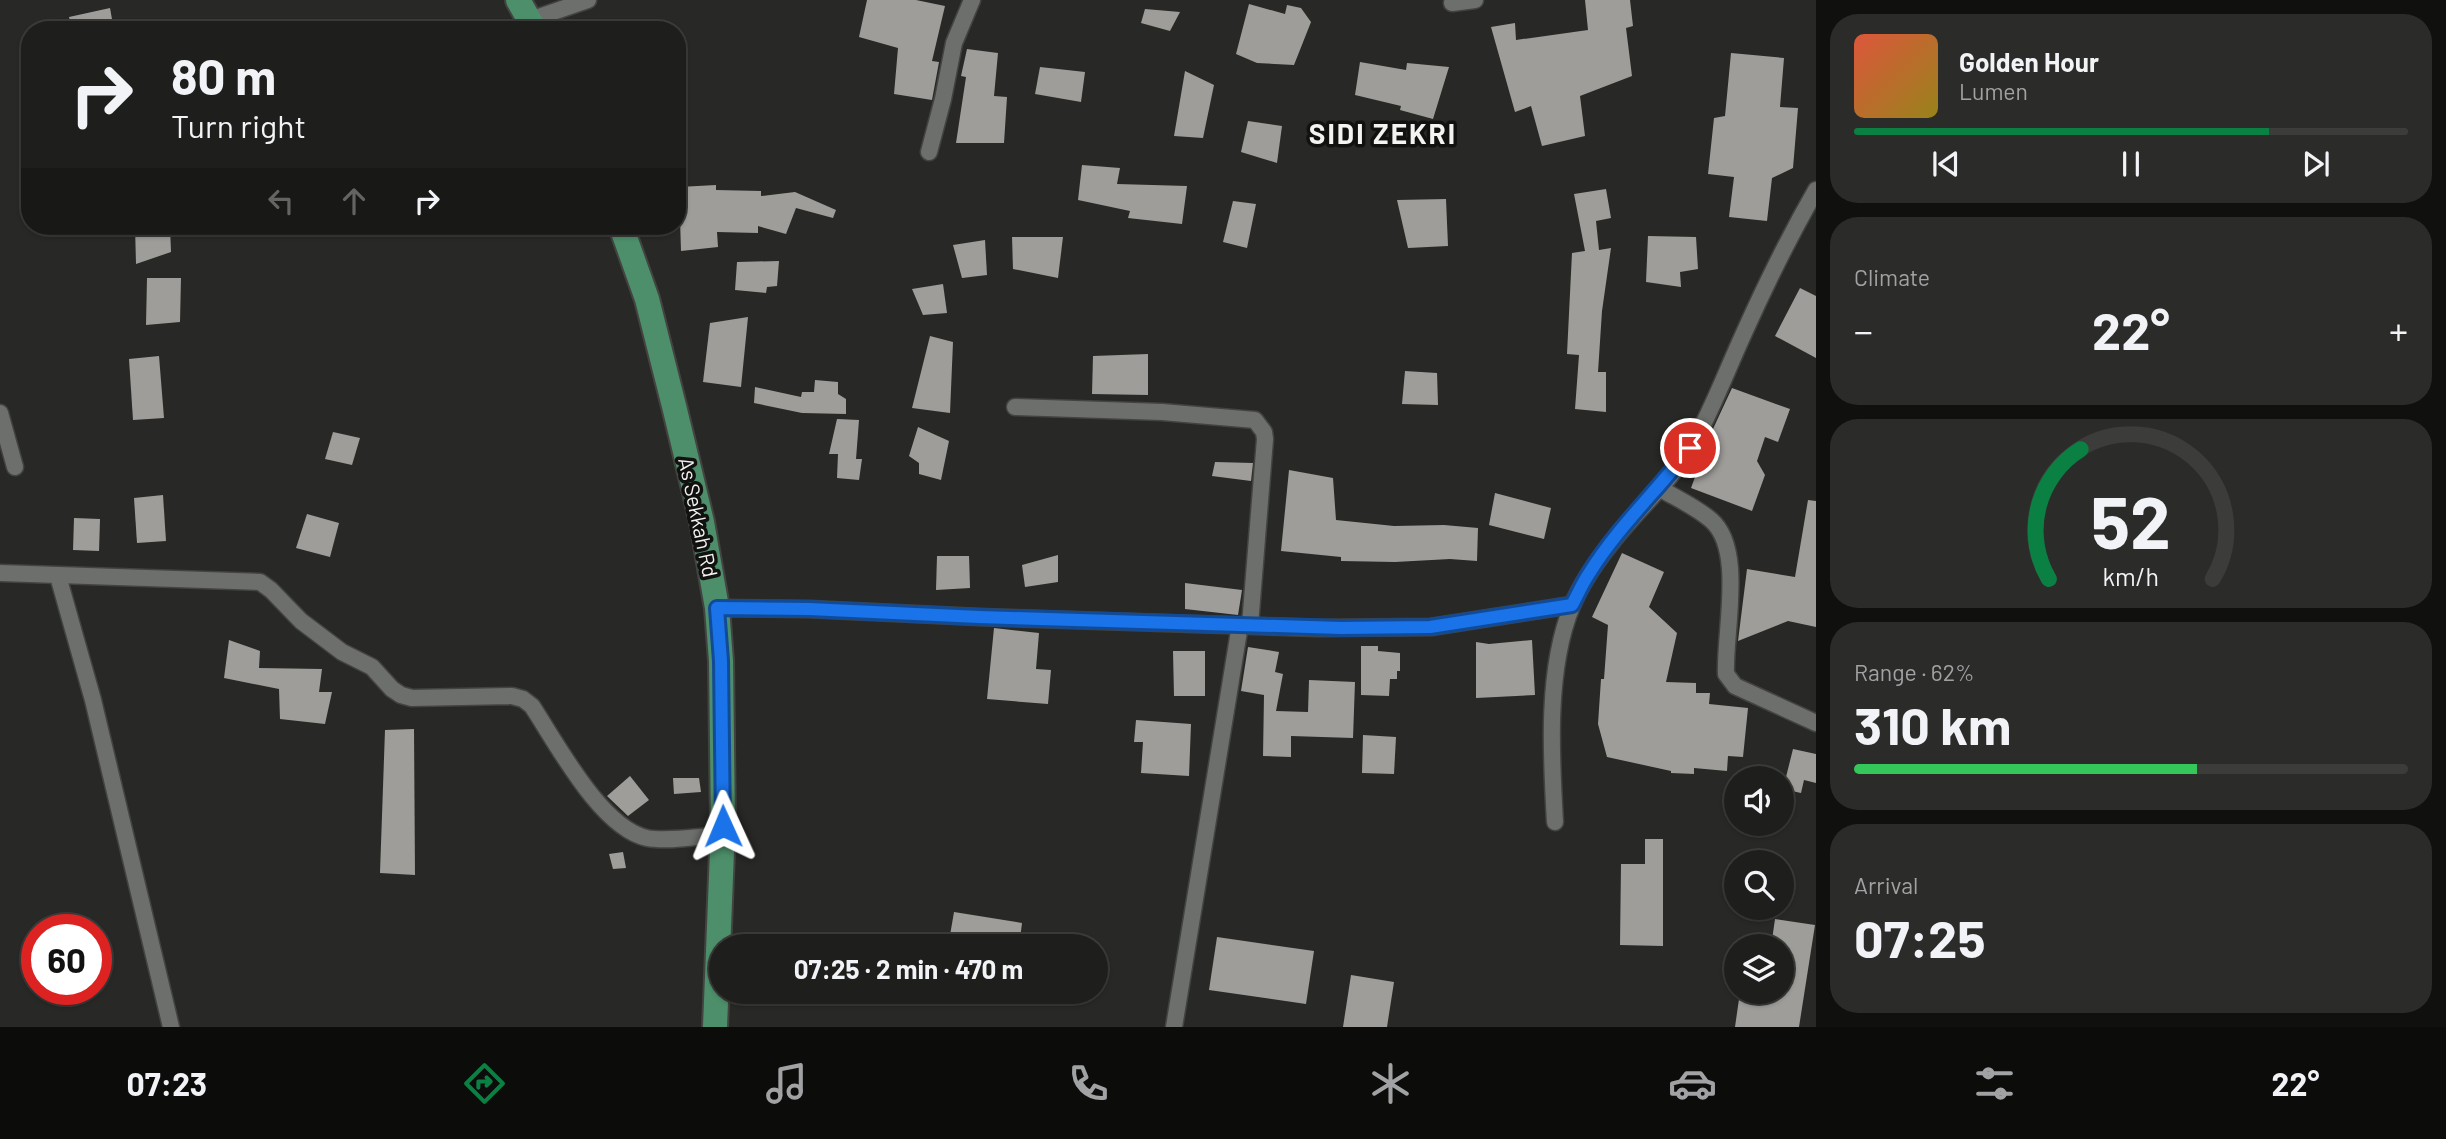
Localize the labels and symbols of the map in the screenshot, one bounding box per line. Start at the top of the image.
district label: SIDI ZEKRI [1309,116,1457,150]
pin [1660,418,1720,478]
street label: As Sekkah Rd [674,455,724,579]
position arrow [686,789,760,863]
speed limit sign: 60 [21,914,112,1005]

